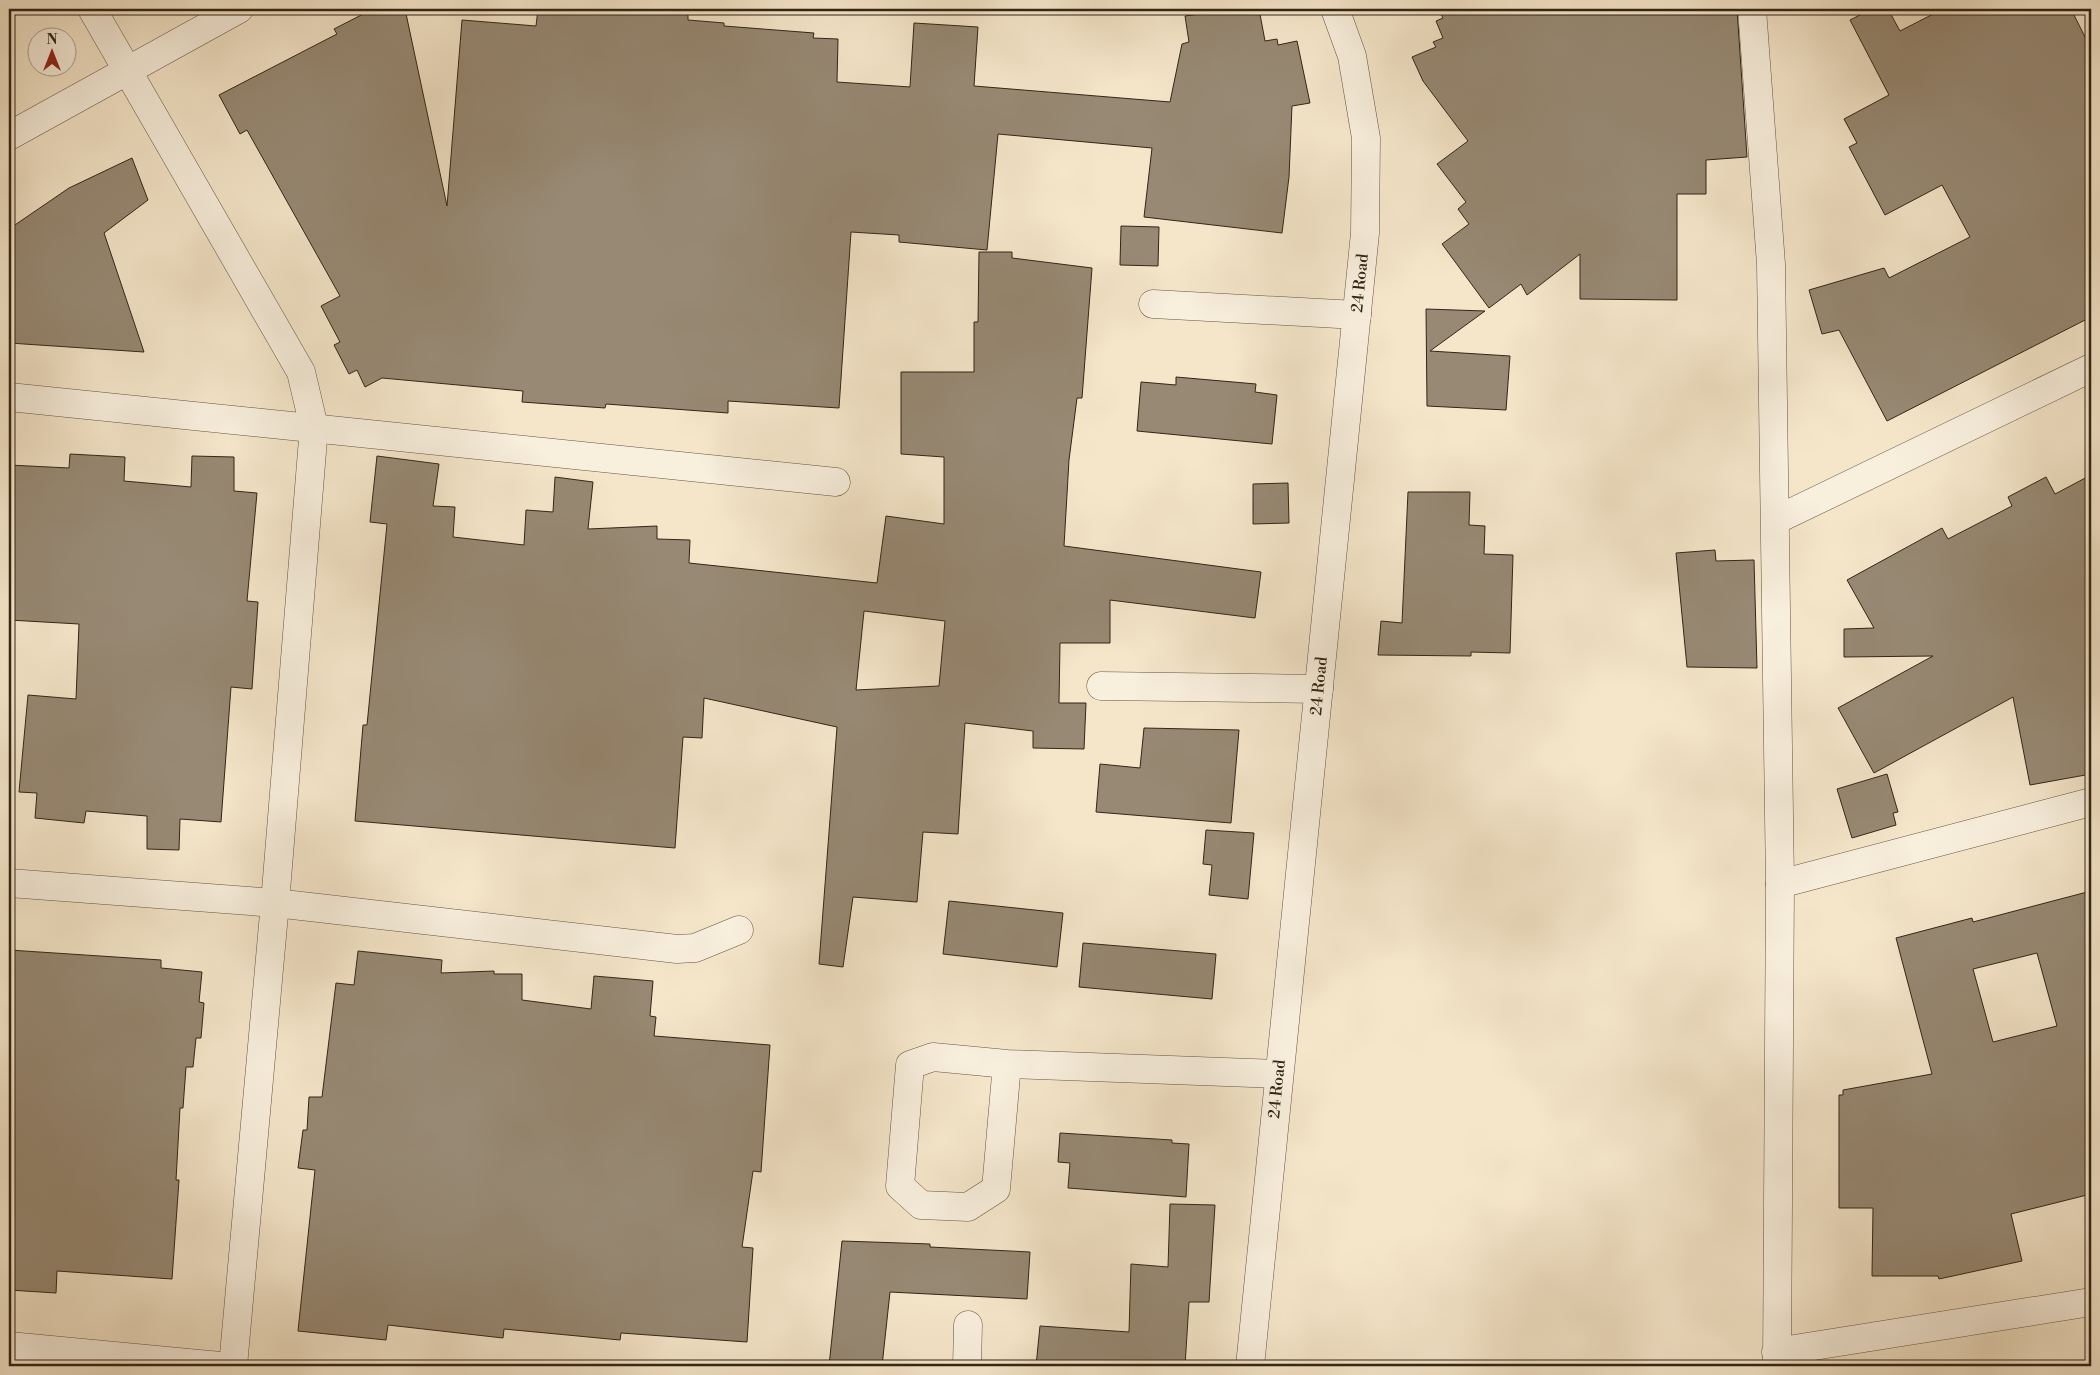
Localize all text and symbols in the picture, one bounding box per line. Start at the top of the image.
north arrow [28,28,78,78]
text: N [46,31,58,49]
street label: 24 Road [1347,253,1373,313]
street label: 24 Road [1306,656,1332,716]
street label: 24 Road [1264,1059,1290,1119]

